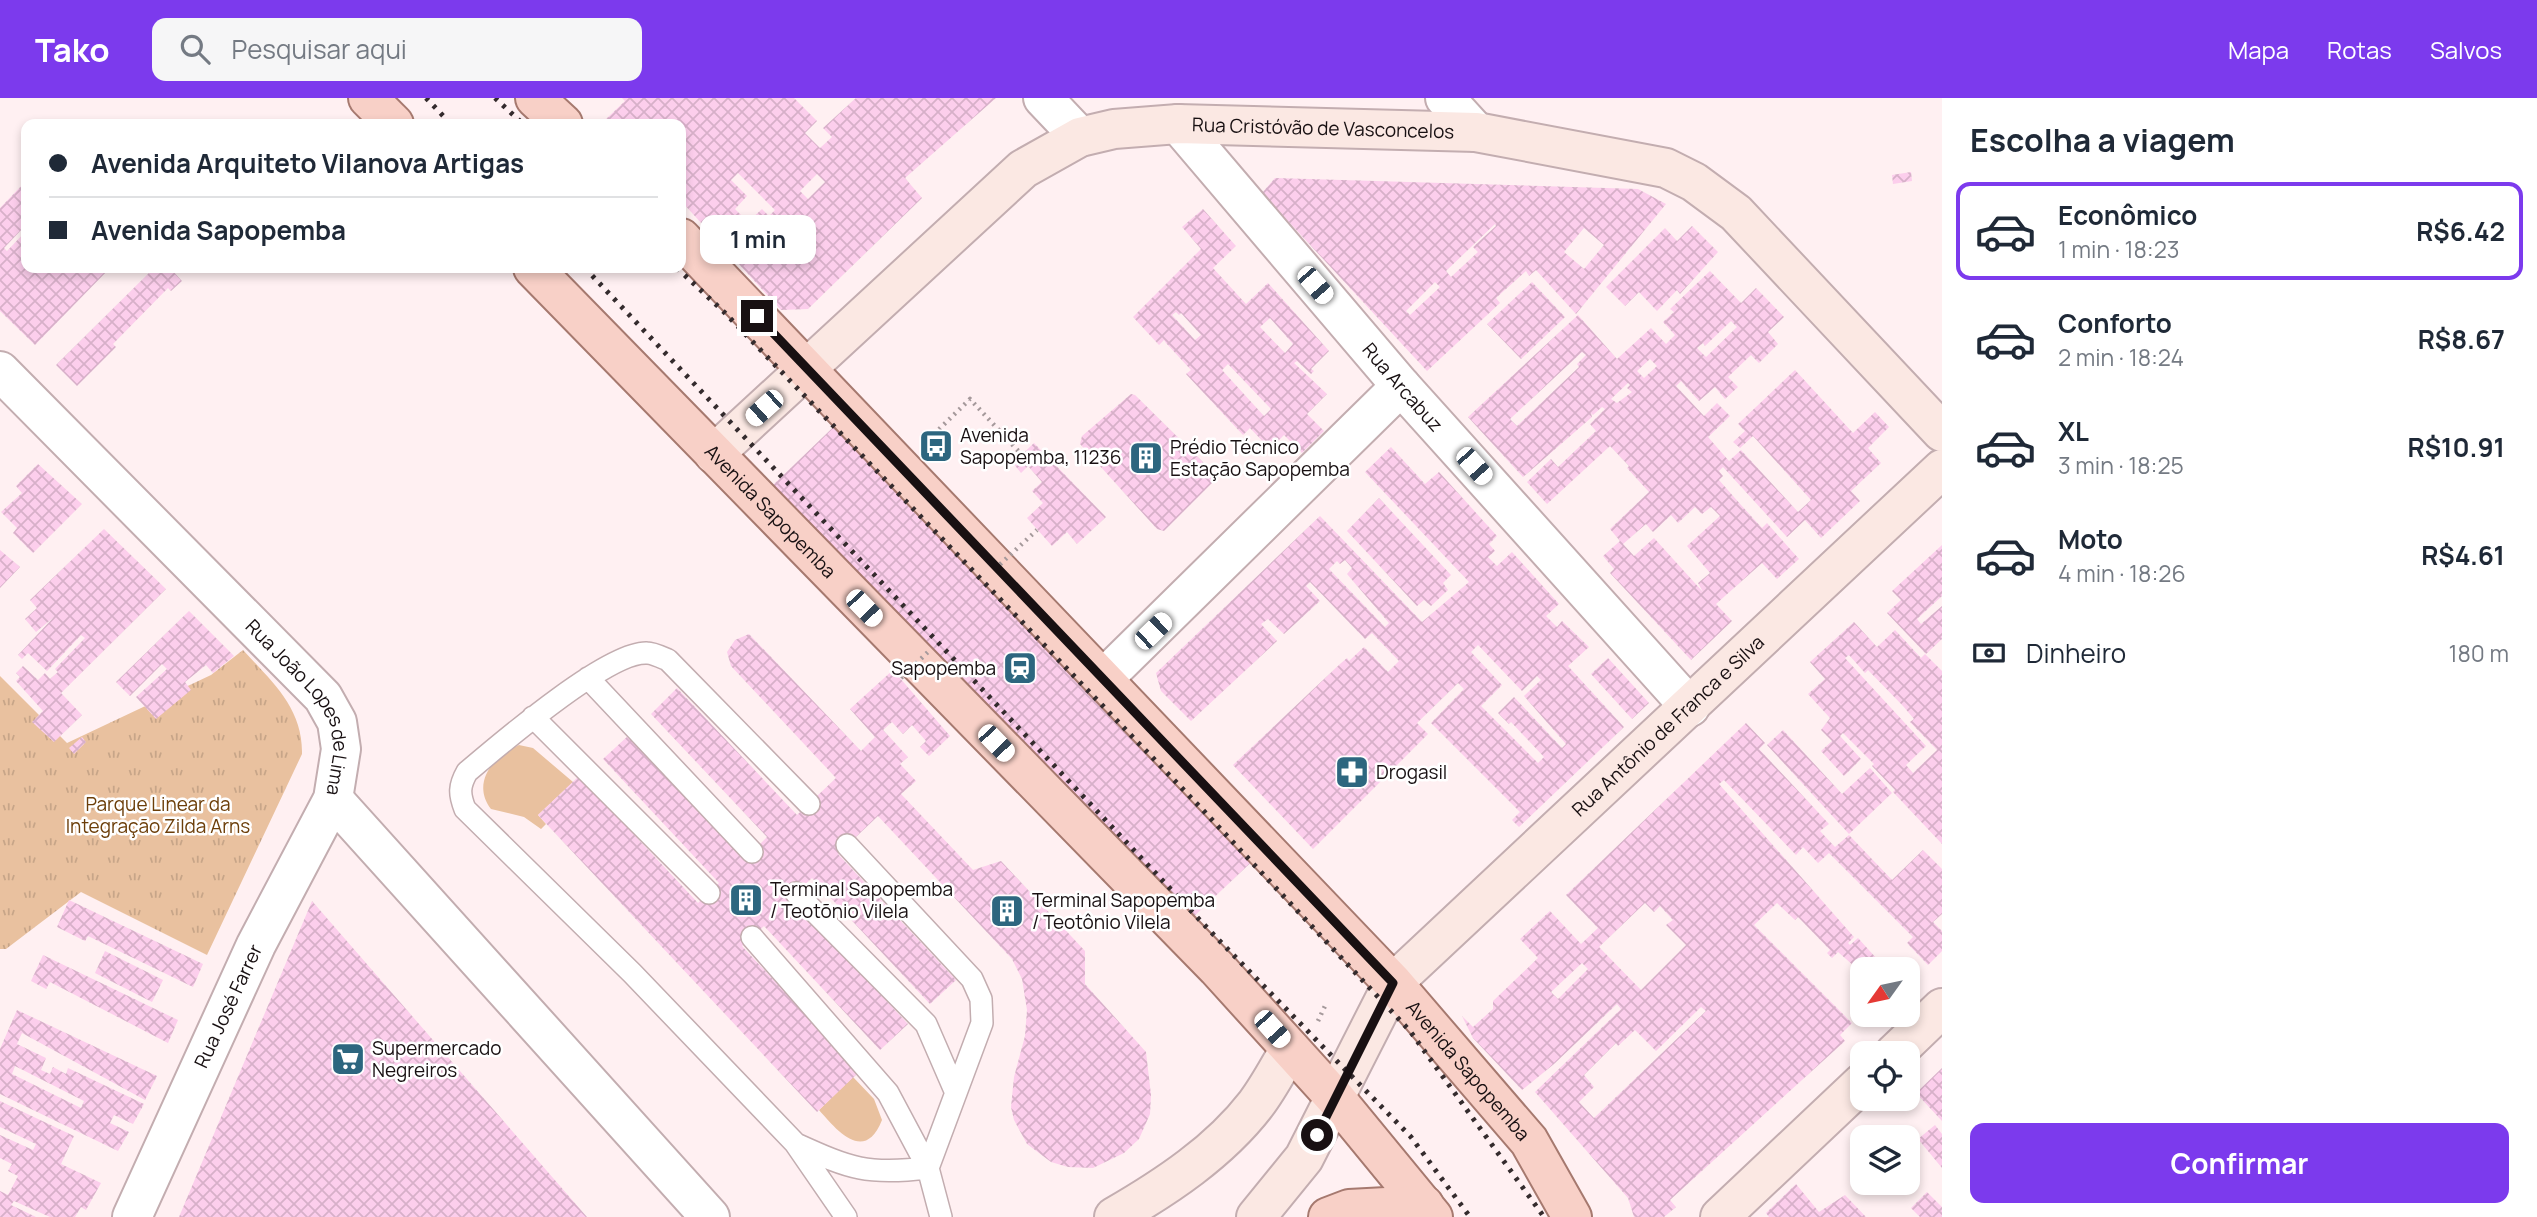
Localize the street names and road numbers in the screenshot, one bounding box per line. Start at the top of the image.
street label: Rua Cristóvão de Vasconcelos [1192,111,1455,144]
street label: Rua Arcabuz [1357,337,1449,437]
street label: Avenida Sapopemba [699,439,842,584]
street label: Rua João Lopes de Lima [240,614,354,797]
street label: Rua Antônio de Franca e Silva [1566,629,1770,822]
street label: Rua José Farrer [188,940,268,1072]
street label: Avenida Sapopemba [1401,995,1536,1146]

